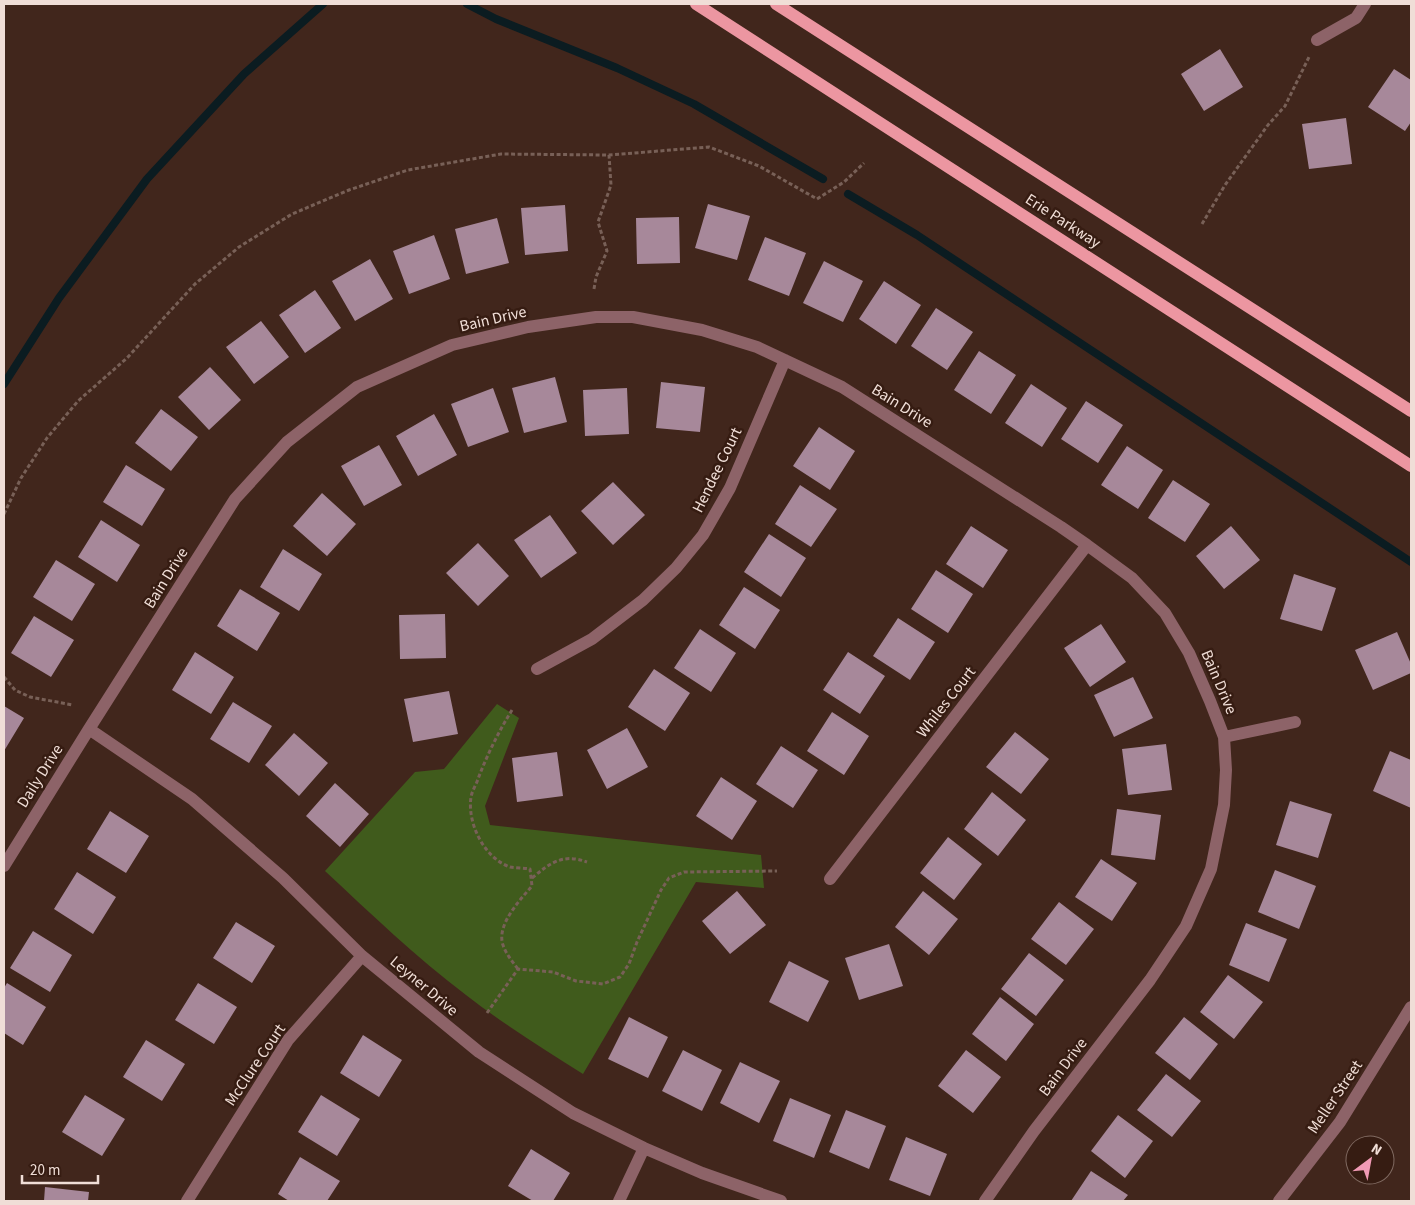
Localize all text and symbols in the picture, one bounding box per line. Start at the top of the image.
street label: Erie Parkway [1021,188,1105,254]
street label: Bain Drive [457,301,529,337]
street label: Bain Drive [867,379,937,433]
street label: Hendee Court [687,423,747,516]
street label: Bain Drive [139,543,193,613]
street label: Bain Drive [1196,646,1242,718]
street label: Whiles Court [911,661,981,742]
street label: Daily Drive [12,740,68,812]
street label: Leyner Drive [385,951,463,1021]
street label: McClure Court [219,1019,291,1110]
street label: Bain Drive [1034,1033,1092,1101]
street label: Meller Street [1302,1055,1368,1138]
north arrow [1345,1135,1395,1185]
text: N [1367,1139,1386,1161]
scale bar [22,1152,99,1184]
text: 20 m [30,1160,60,1181]

